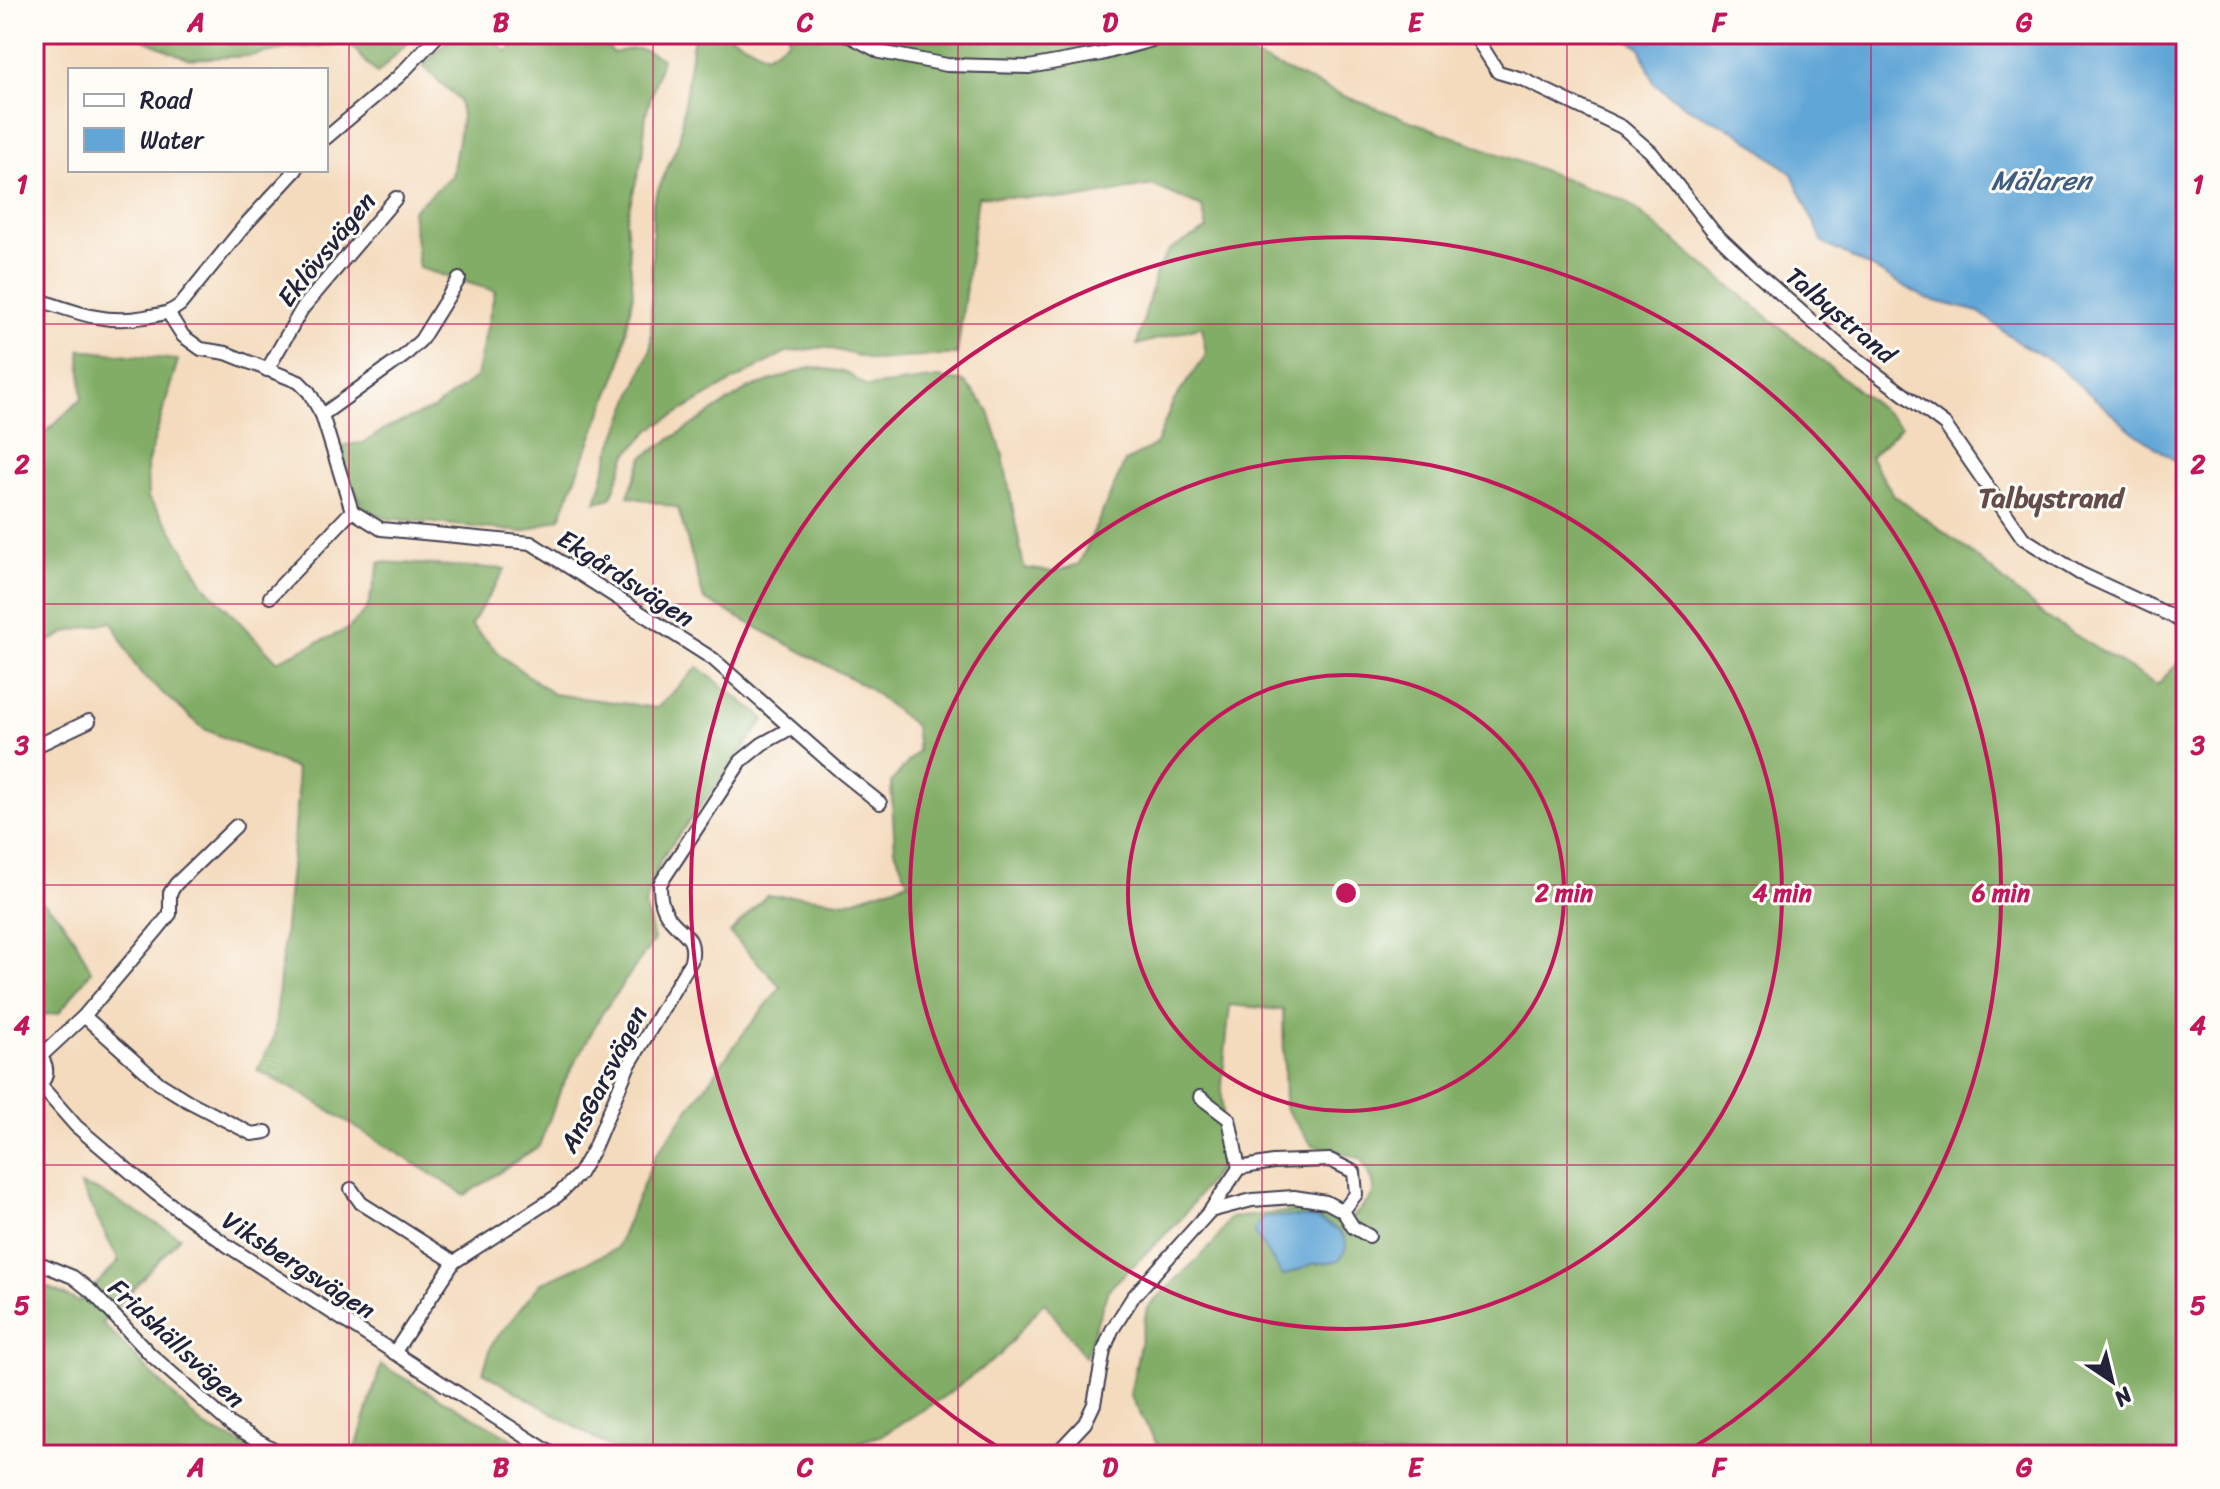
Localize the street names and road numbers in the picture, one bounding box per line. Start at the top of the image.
street label: Eklövsvägen [265,181,387,317]
street label: Talbystrand [1775,254,1909,377]
street label: Ekgårdsvägen [548,516,704,640]
street label: AnsGarsvägen [546,997,660,1162]
street label: Viksbergsvägen [213,1198,385,1332]
street label: Fridshällsvägen [97,1266,257,1420]

